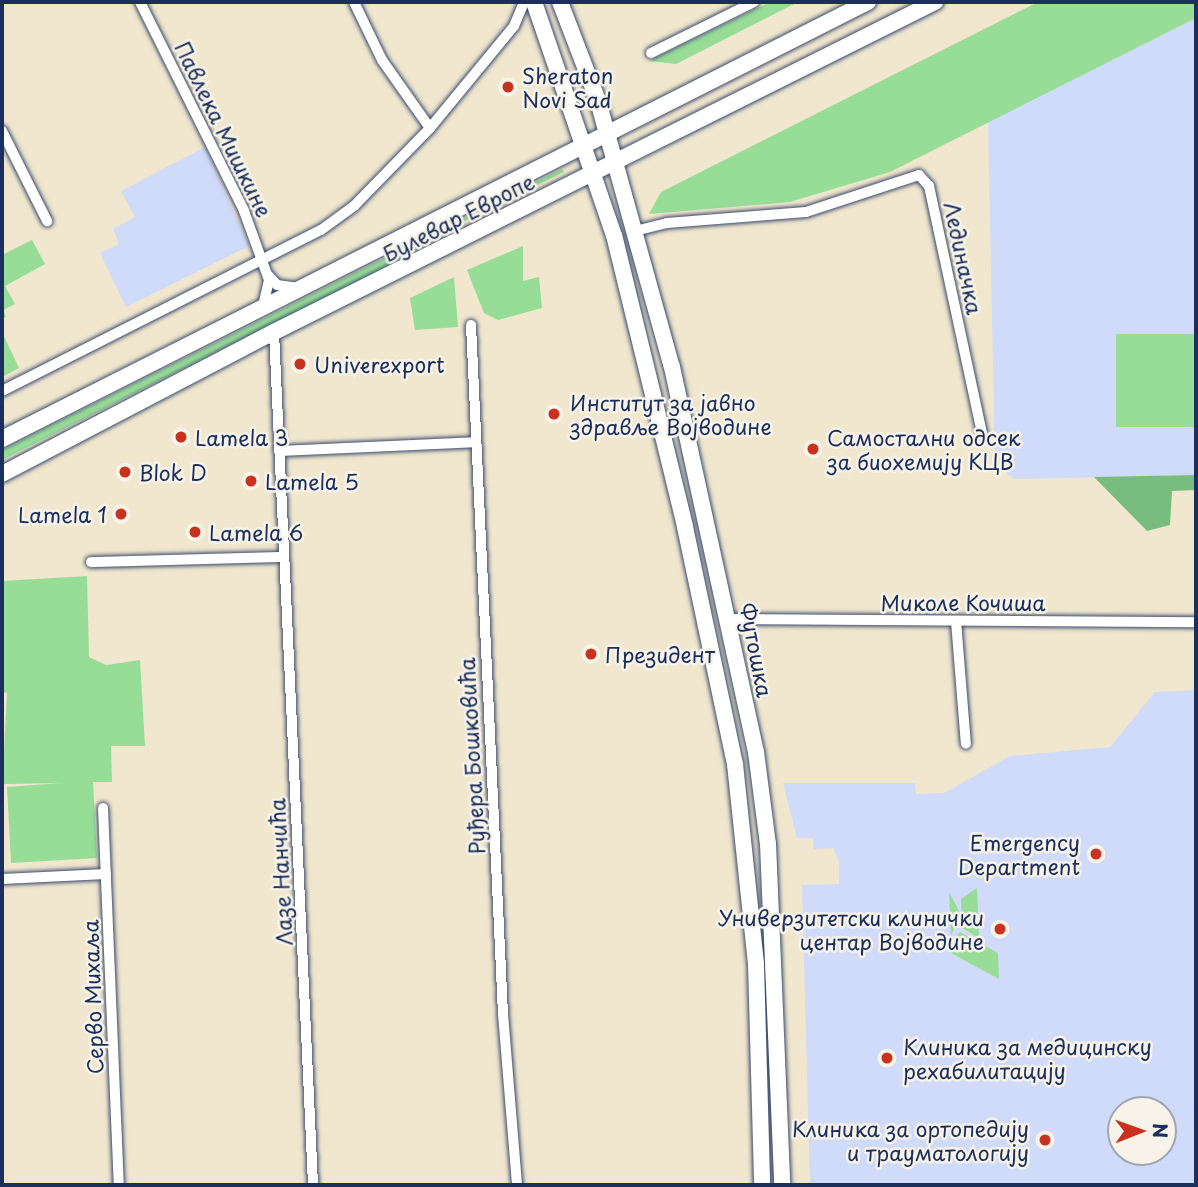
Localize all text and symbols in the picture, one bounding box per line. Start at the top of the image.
street label: Павлека Мишкине [170,37,278,221]
place label: Sheraton Novi Sad [522,62,613,112]
marker: Sheraton Novi Sad [500,79,516,95]
street label: Булевар Европе [378,168,538,266]
street label: Лединачка [940,199,988,317]
place label: Univerexport [314,351,444,377]
marker: Univerexport [292,356,308,372]
place label: Институт за јавно здравље Војводине [570,389,772,439]
marker: Институт за јавно здравље Војводине [544,404,564,424]
place label: Lamela 3 [195,424,288,450]
place label: Самостални одсек за биохемију КЦВ [827,424,1020,474]
marker: Lamela 3 [173,429,189,445]
marker: Самостални одсек за биохемију КЦВ [805,441,821,457]
place label: Blok D [139,459,207,485]
marker: Blok D [117,464,133,480]
place label: Lamela 5 [265,468,358,494]
marker: Lamela 5 [243,473,259,489]
place label: Lamela 1 [18,501,107,527]
marker: Lamela 1 [113,506,129,522]
place label: Lamela 6 [209,519,303,545]
marker: Lamela 6 [187,524,203,540]
street label: Миколе Кочиша [880,589,1046,615]
street label: Футошка [736,601,778,699]
place label: Президент [605,641,715,667]
marker: Президент [583,646,599,662]
street label: Руђера Бошковића [453,656,489,856]
street label: Лазе Нанчића [264,797,296,947]
place label: Emergency Department [958,829,1080,879]
marker: Emergency Department [1086,844,1106,864]
place label: Универзитетски клинички центар Војводине [716,904,984,954]
street label: Серво Михаља [77,919,107,1075]
marker: Универзитетски клинички центар Војводине [990,919,1010,939]
place label: Клиника за медицинску рехабилитацију [903,1033,1153,1083]
marker: Клиника за медицинску рехабилитацију [877,1048,897,1068]
north arrow [1107,1096,1177,1166]
place label: Клиника за ортопедију и трауматологију [790,1115,1029,1165]
text: N [1147,1123,1175,1138]
marker: Клиника за ортопедију и трауматологију [1035,1130,1055,1150]

